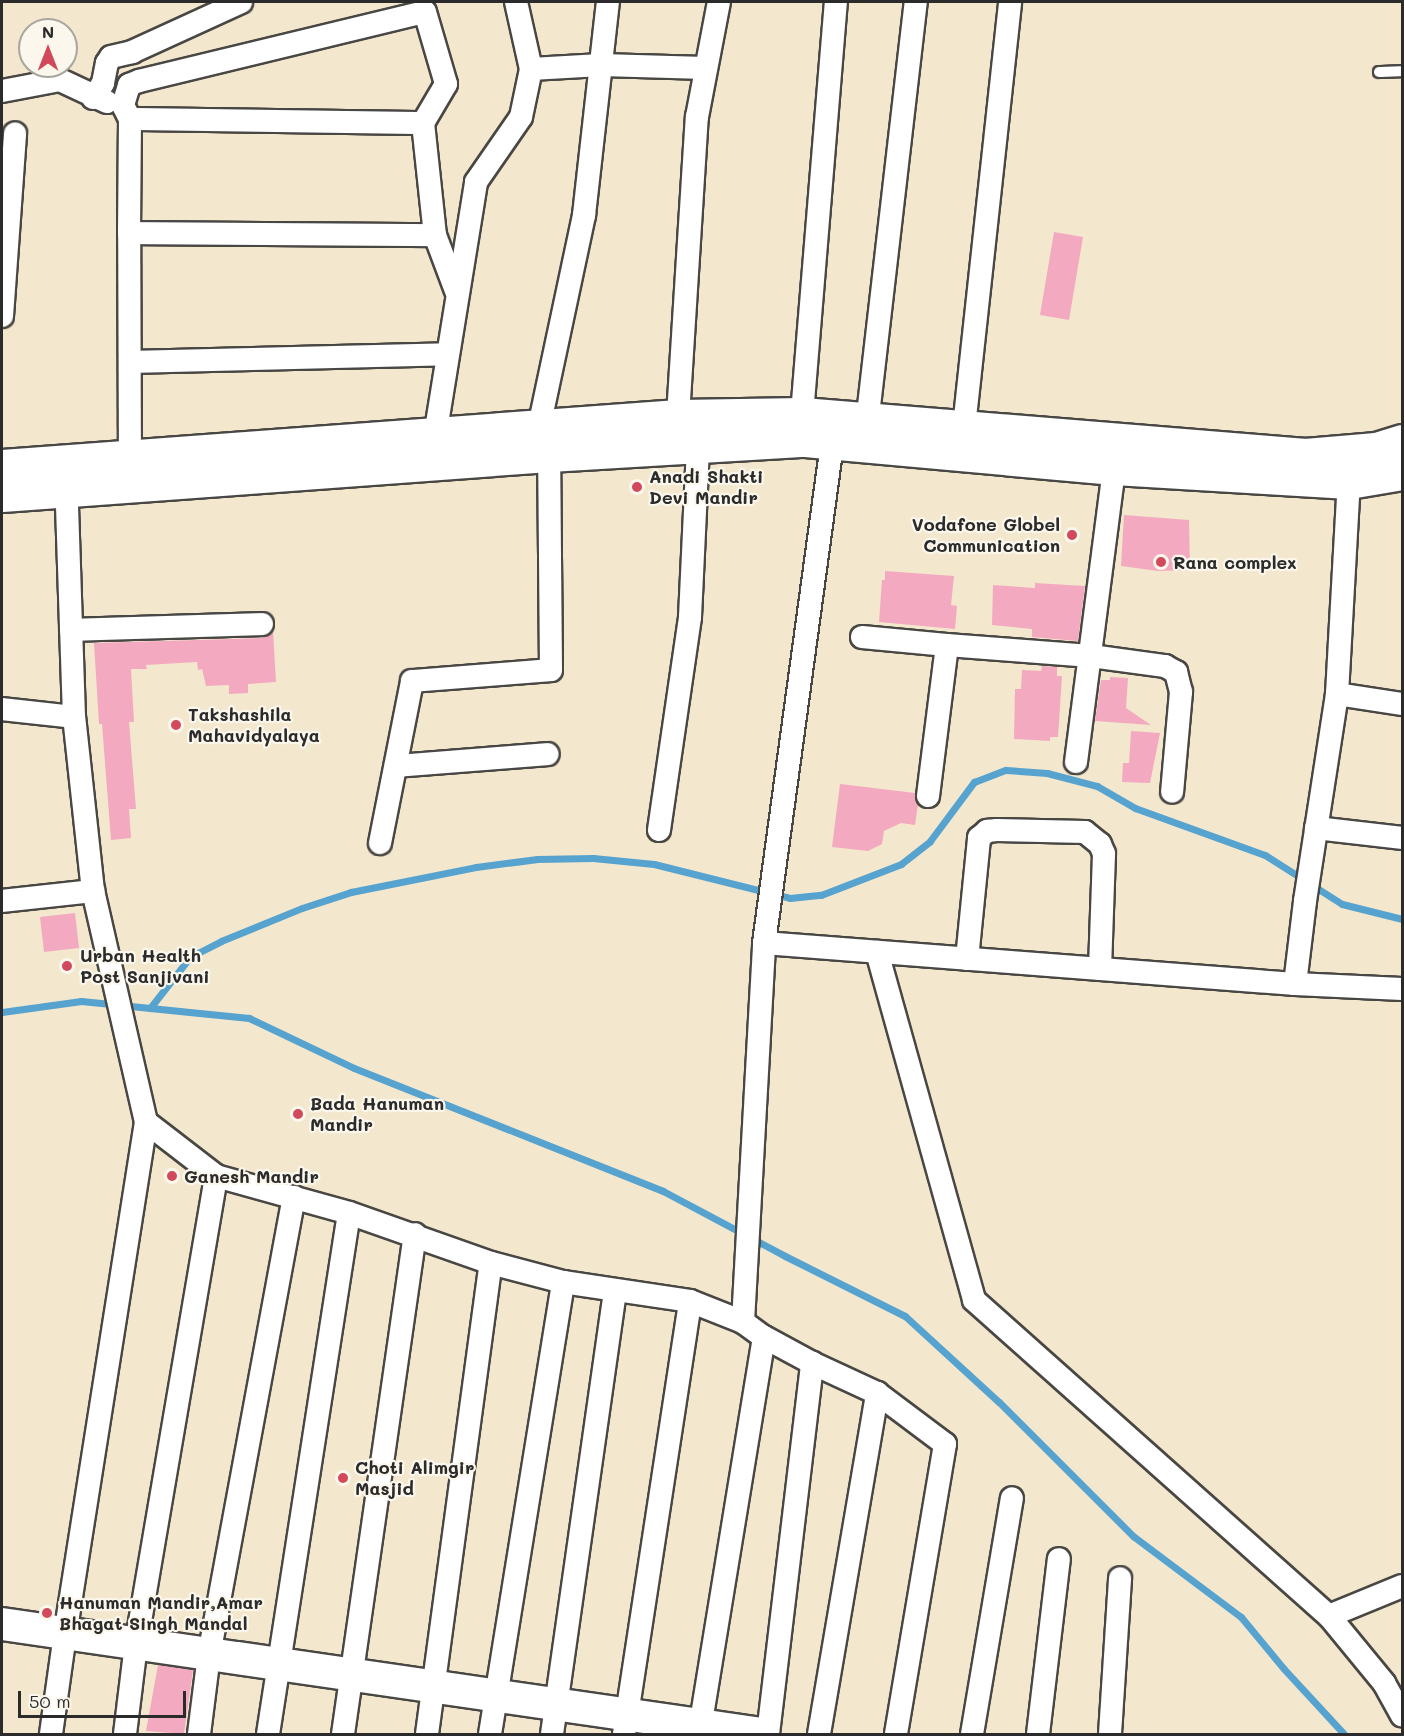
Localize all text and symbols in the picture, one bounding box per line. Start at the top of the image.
north arrow [18,18,78,78]
text: N [42,21,54,42]
place label: Anadi Shakti Devi Mandir [649,466,763,508]
marker: Anadi Shakti Devi Mandir [630,480,644,494]
place label: Vodafone Globel Communication [912,514,1060,556]
marker: Vodafone Globel Communication [1065,528,1079,542]
place label: Rana complex [1173,551,1297,573]
marker: Rana complex [1154,555,1168,569]
place label: Takshashila Mahavidyalaya [188,704,320,746]
marker: Takshashila Mahavidyalaya [169,718,183,732]
place label: Urban Health Post Sanjivani [80,945,209,988]
marker: Urban Health Post Sanjivani [58,957,76,975]
place label: Bada Hanuman Mandir [310,1093,444,1136]
marker: Bada Hanuman Mandir [291,1107,305,1121]
place label: Ganesh Mandir [184,1165,319,1187]
marker: Ganesh Mandir [165,1169,179,1183]
place label: Choti Alimgir Masjid [355,1457,474,1500]
marker: Choti Alimgir Masjid [336,1471,350,1485]
place label: Hanuman Mandir,Amar Bhagat Singh Mandal [59,1592,263,1634]
marker: Hanuman Mandir,Amar Bhagat Singh Mandal [40,1606,54,1620]
scale bar [21,1679,189,1717]
text: 50 m [29,1689,71,1713]

